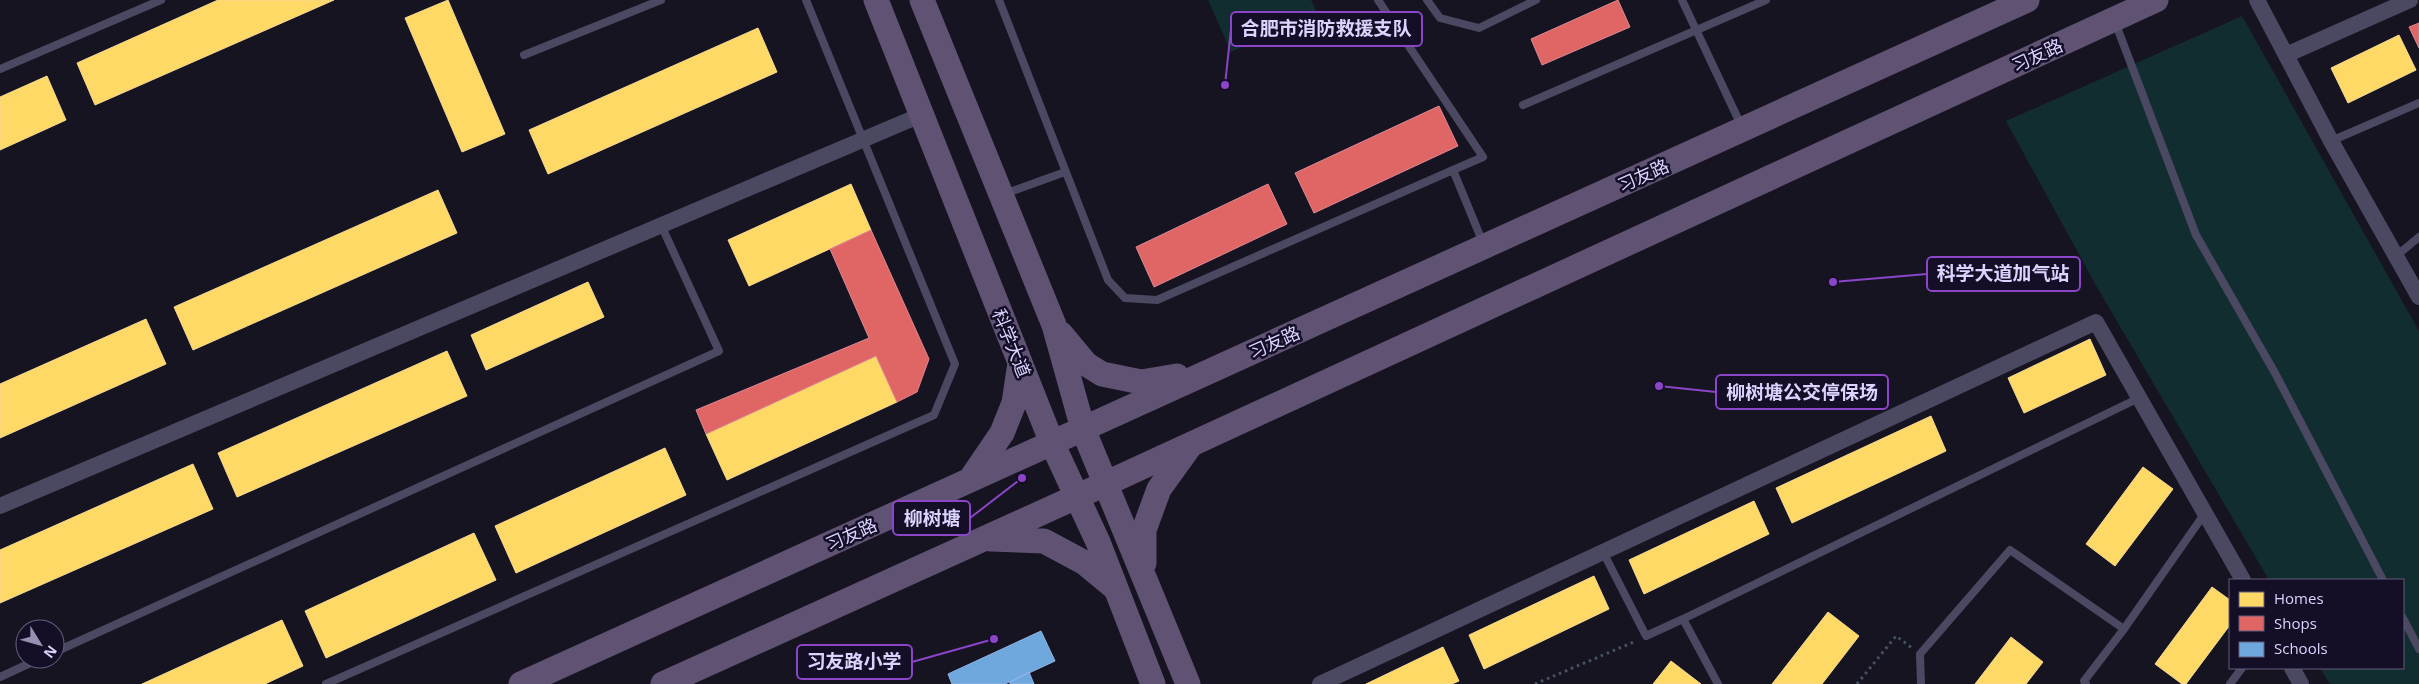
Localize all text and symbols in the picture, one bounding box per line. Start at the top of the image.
callout: 合肥市消防救援支队 [1231,12,1422,46]
text: 合肥市消防救援支队 [1240,15,1412,41]
street label: 习友路 [2007,33,2067,77]
street label: 习友路 [1613,153,1673,197]
callout: 科学大道加气站 [1927,257,2080,291]
text: 科学大道加气站 [1936,260,2070,286]
street label: 科学大道 [987,305,1037,381]
street label: 习友路 [1244,320,1304,364]
callout: 柳树塘公交停保场 [1716,375,1888,409]
text: 柳树塘公交停保场 [1726,379,1878,405]
callout: 柳树塘 [893,501,970,535]
text: 柳树塘 [903,505,961,531]
street label: 习友路 [821,512,881,556]
legend [2229,579,2404,669]
text: Homes [2274,588,2324,608]
text: Shops [2274,613,2317,633]
north arrow [15,619,65,669]
text: Schools [2274,638,2328,658]
text: N [40,642,62,662]
callout: 习友路小学 [797,645,912,679]
text: 习友路小学 [806,648,902,674]

